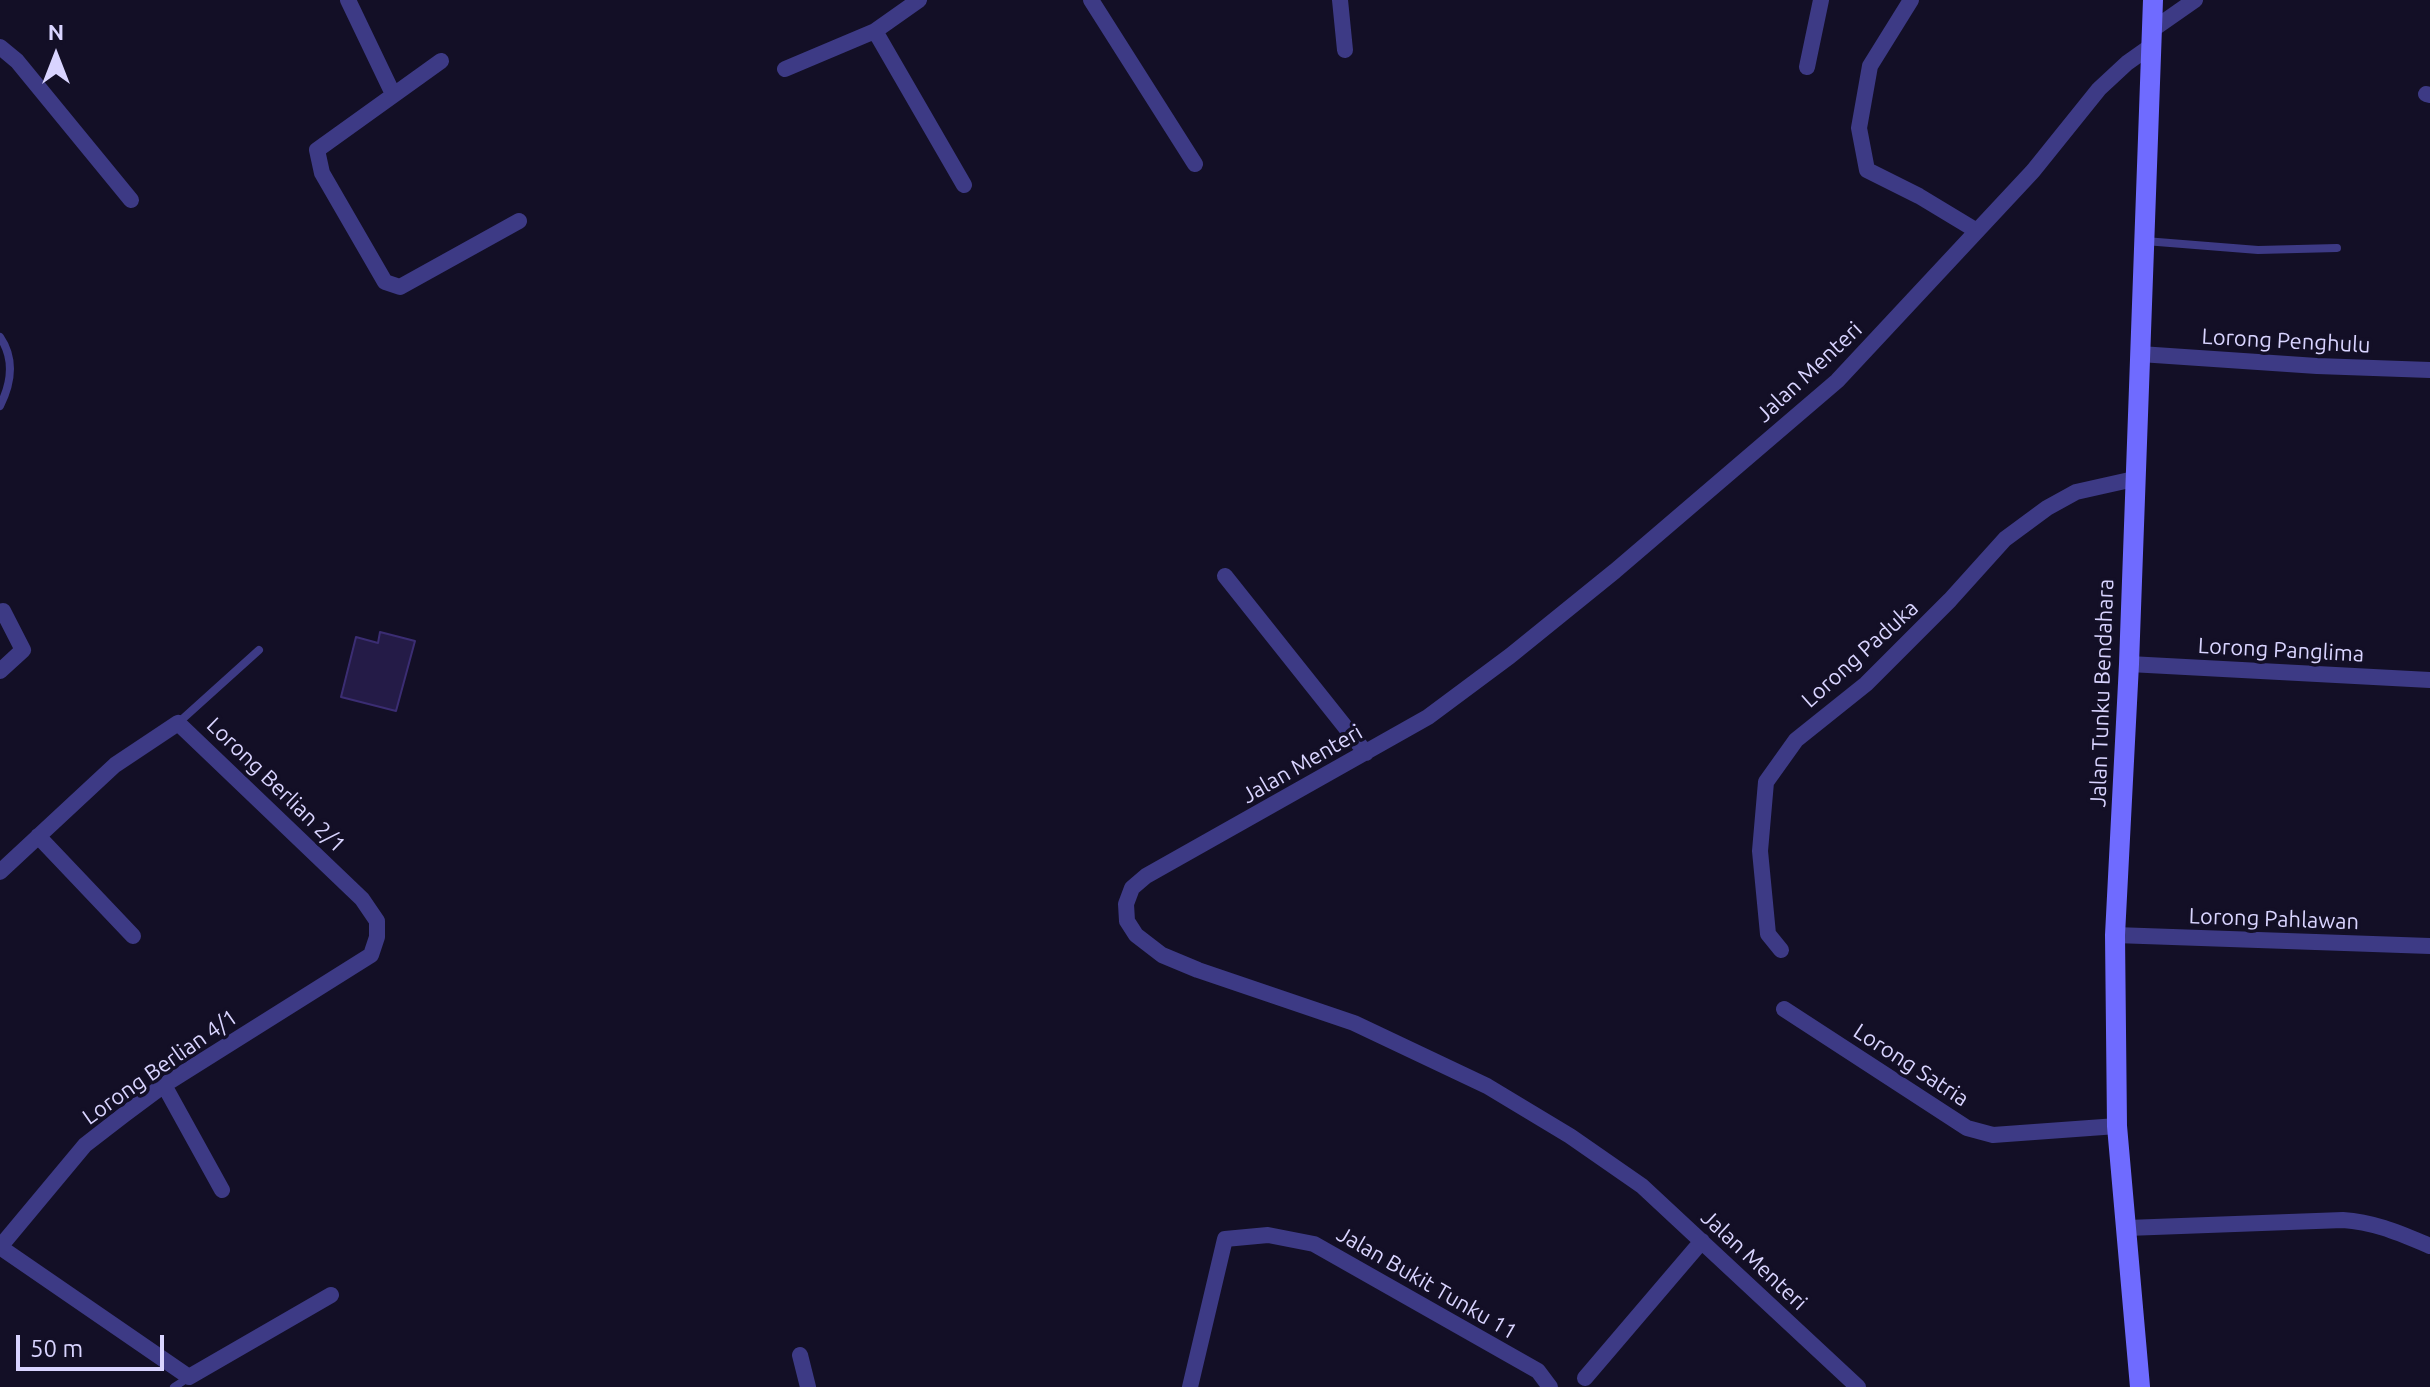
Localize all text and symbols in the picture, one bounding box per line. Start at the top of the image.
north arrow [16,16,96,96]
text: N [48,19,64,44]
street label: Jalan Menteri [1751,316,1867,428]
street label: Lorong Penghulu [2201,323,2371,359]
street label: Jalan Tunku Bendahara [2085,578,2119,808]
street label: Lorong Paduka [1796,595,1924,713]
street label: Lorong Panglima [2197,632,2365,668]
street label: Lorong Berlian 2/1 [201,712,351,858]
street label: Jalan Menteri [1237,719,1367,809]
street label: Lorong Pahlawan [2188,903,2360,935]
street label: Lorong Berlian 4/1 [78,1004,242,1130]
street label: Lorong Satria [1848,1018,1974,1112]
street label: Jalan Menteri [1696,1204,1812,1316]
street label: Jalan Bukit Tunku 11 [1332,1221,1522,1345]
scale bar [20,1319,168,1369]
text: 50 m [30,1335,83,1362]

